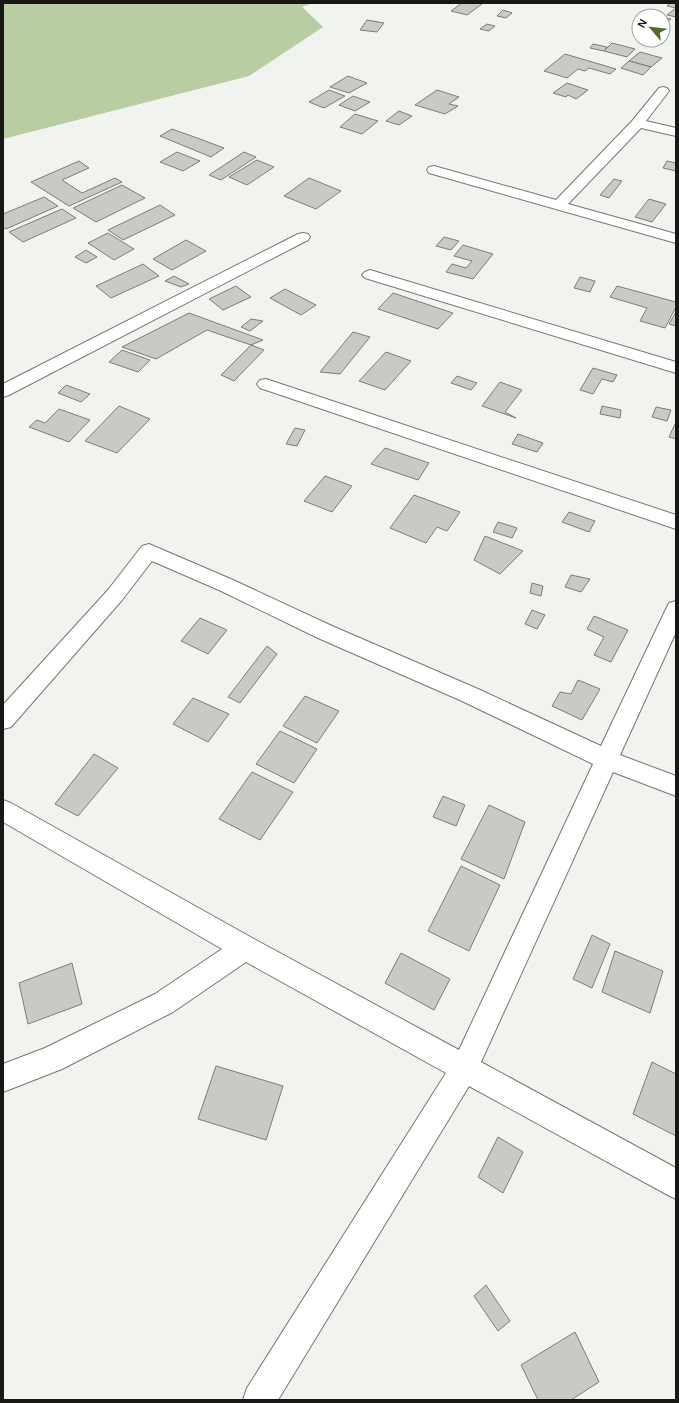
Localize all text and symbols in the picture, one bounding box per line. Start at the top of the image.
north arrow [631,8,671,48]
text: N [635,17,649,30]

